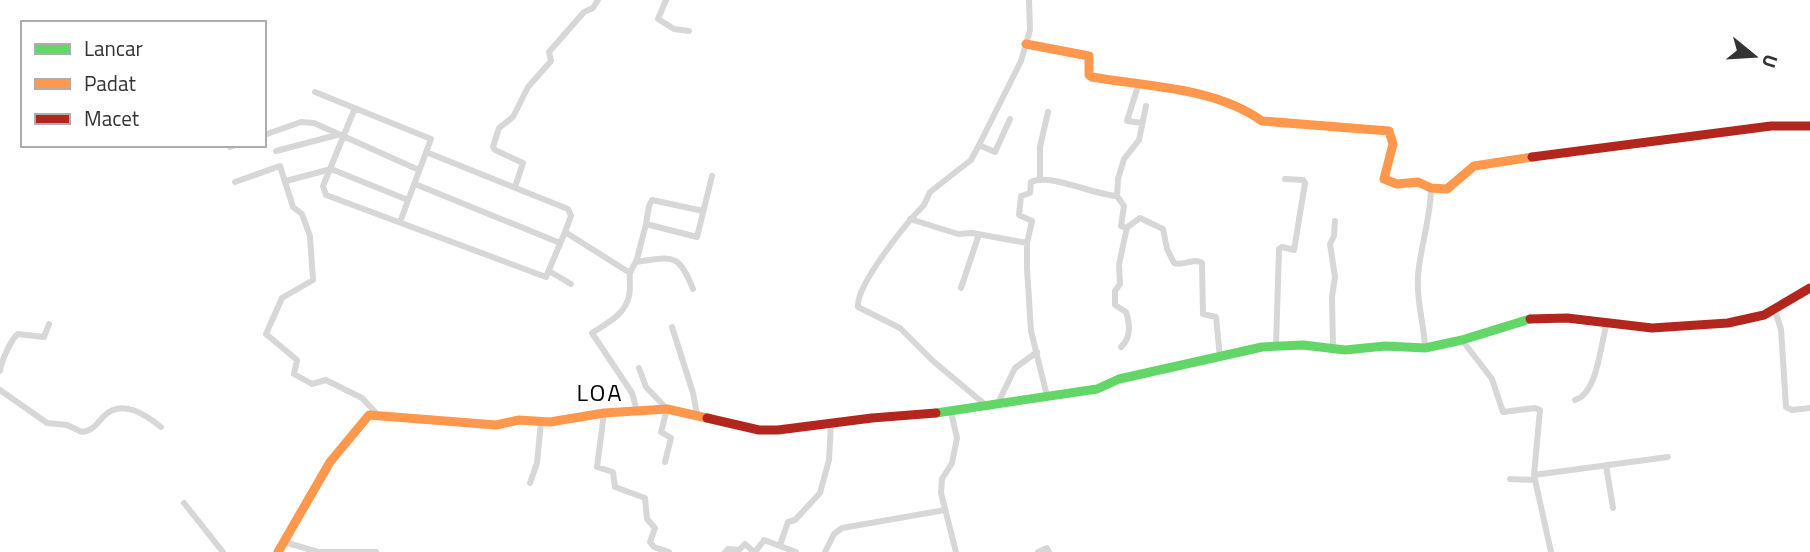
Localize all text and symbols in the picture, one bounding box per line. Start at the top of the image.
legend [21,21,266,147]
north arrow [1719,21,1789,91]
text: Lancar [84,32,143,64]
text: U [1755,51,1786,72]
text: Padat [84,67,136,99]
text: Macet [84,102,140,134]
district label: LOA [577,374,623,410]

